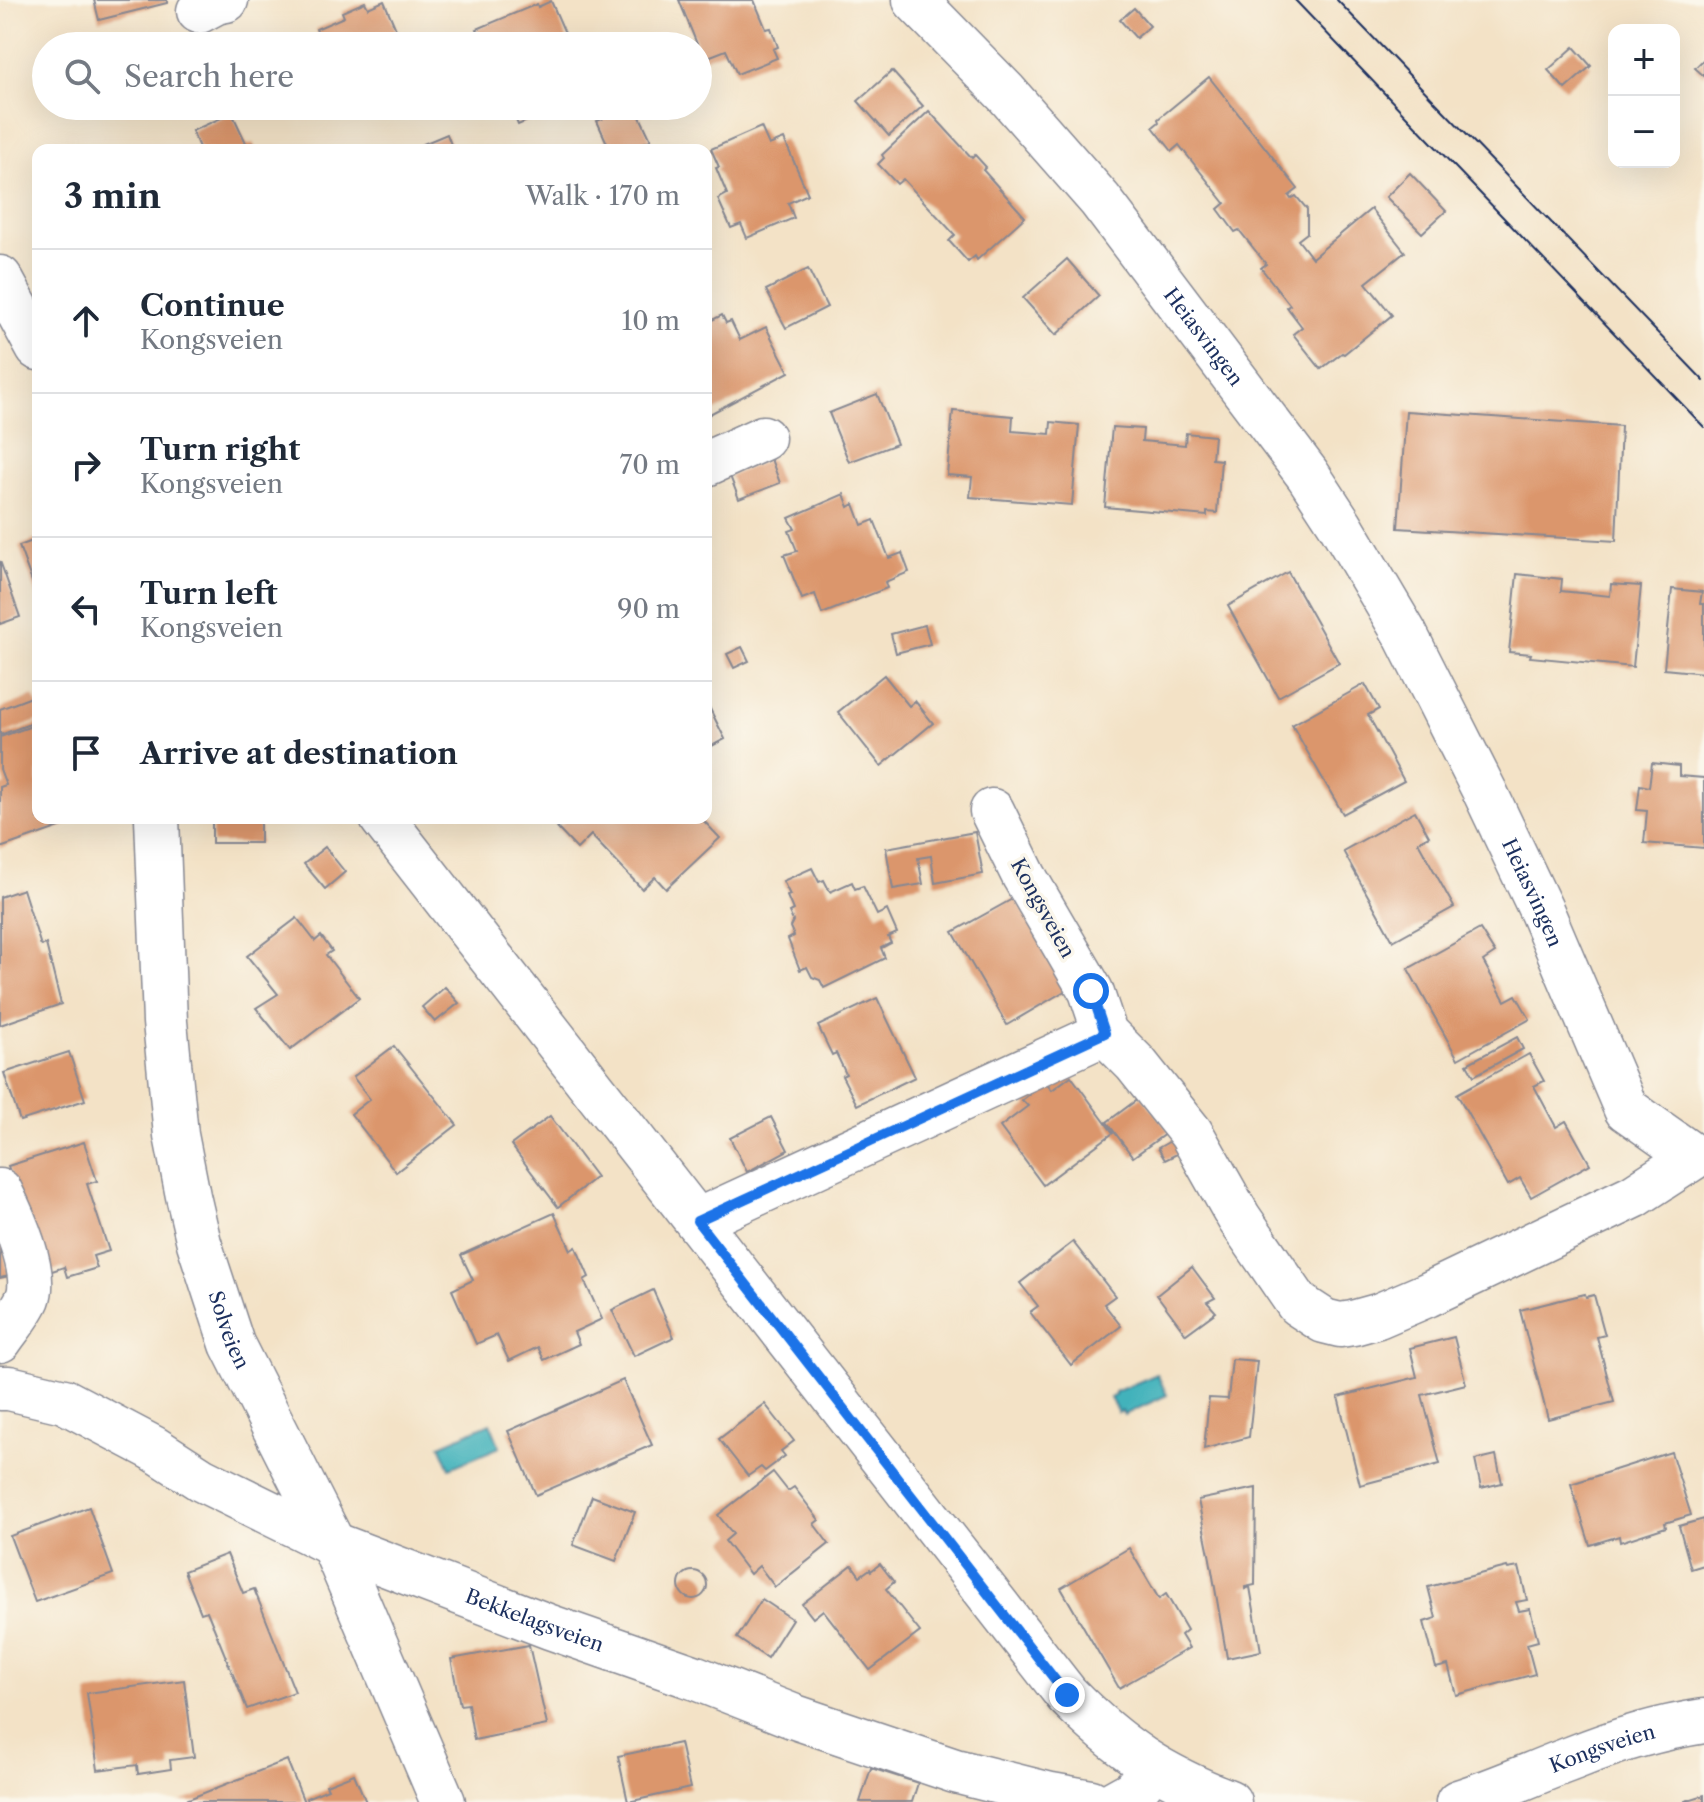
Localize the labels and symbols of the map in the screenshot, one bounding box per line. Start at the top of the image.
street label: Heiasvingen [1159,283,1249,391]
street label: Heiasvingen [1497,835,1568,951]
street label: Kongsveien [1006,854,1080,962]
route start [1073,973,1109,1009]
street label: Solveien [203,1288,255,1373]
street label: Bekkelagsveien [462,1584,607,1657]
route end [1049,1677,1085,1713]
street label: Kongsveien [1546,1719,1658,1778]

